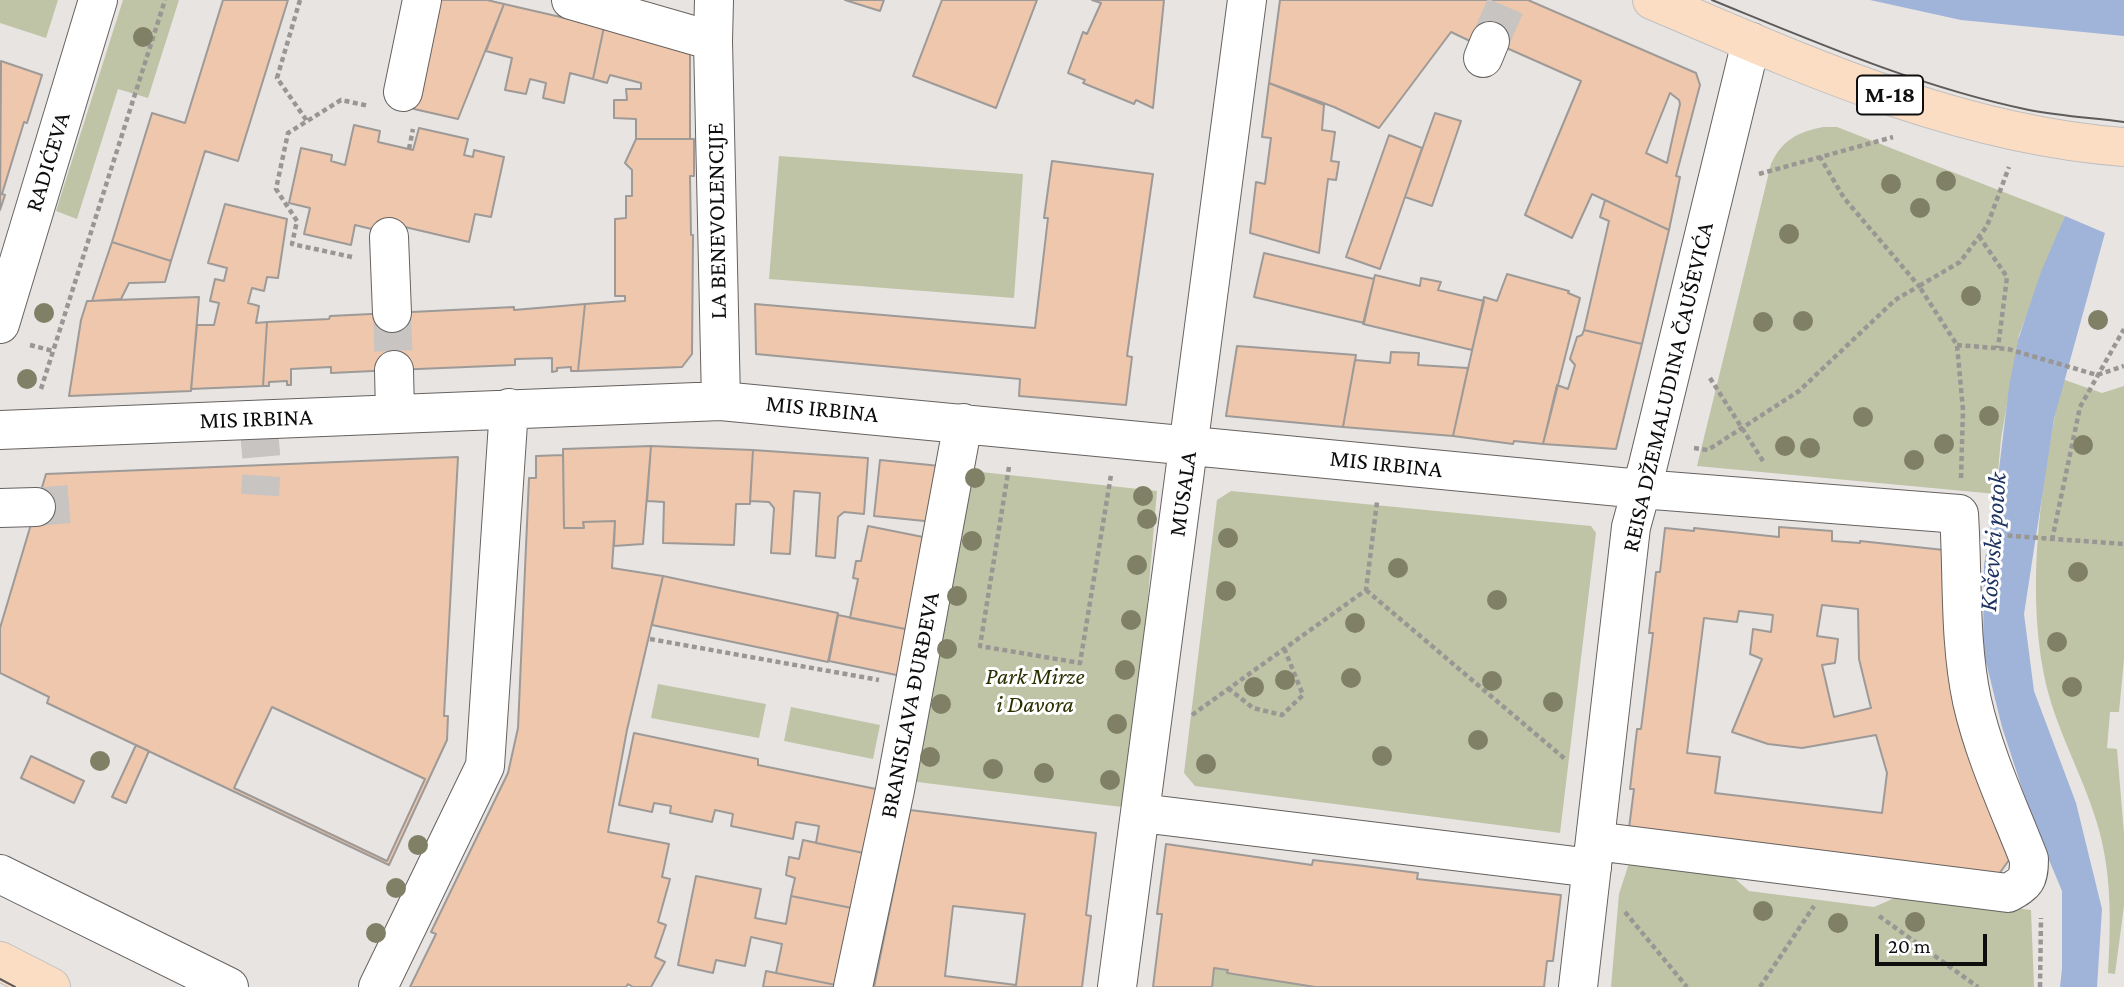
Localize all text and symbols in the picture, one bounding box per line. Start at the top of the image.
road number: M-18 [1857,76,1923,114]
street label: RADIĆEVA [19,109,77,215]
street label: LA BENEVOLENCIJE [701,122,733,320]
street label: REISA DŽEMALUDINA ČAUŠEVIĆA [1616,219,1720,555]
street label: MIS IRBINA [764,389,880,429]
street label: MIS IRBINA [199,403,313,435]
street label: MIS IRBINA [1328,444,1444,484]
street label: MUSALA [1163,449,1203,539]
water label: Koševski potok [1973,471,2013,613]
street label: BRANISLAVA ĐURĐEVA [874,590,946,820]
park label: Park Mirze i Davora [985,663,1085,719]
scale bar [1879,920,1991,964]
text: 20 m [1888,934,1931,958]

